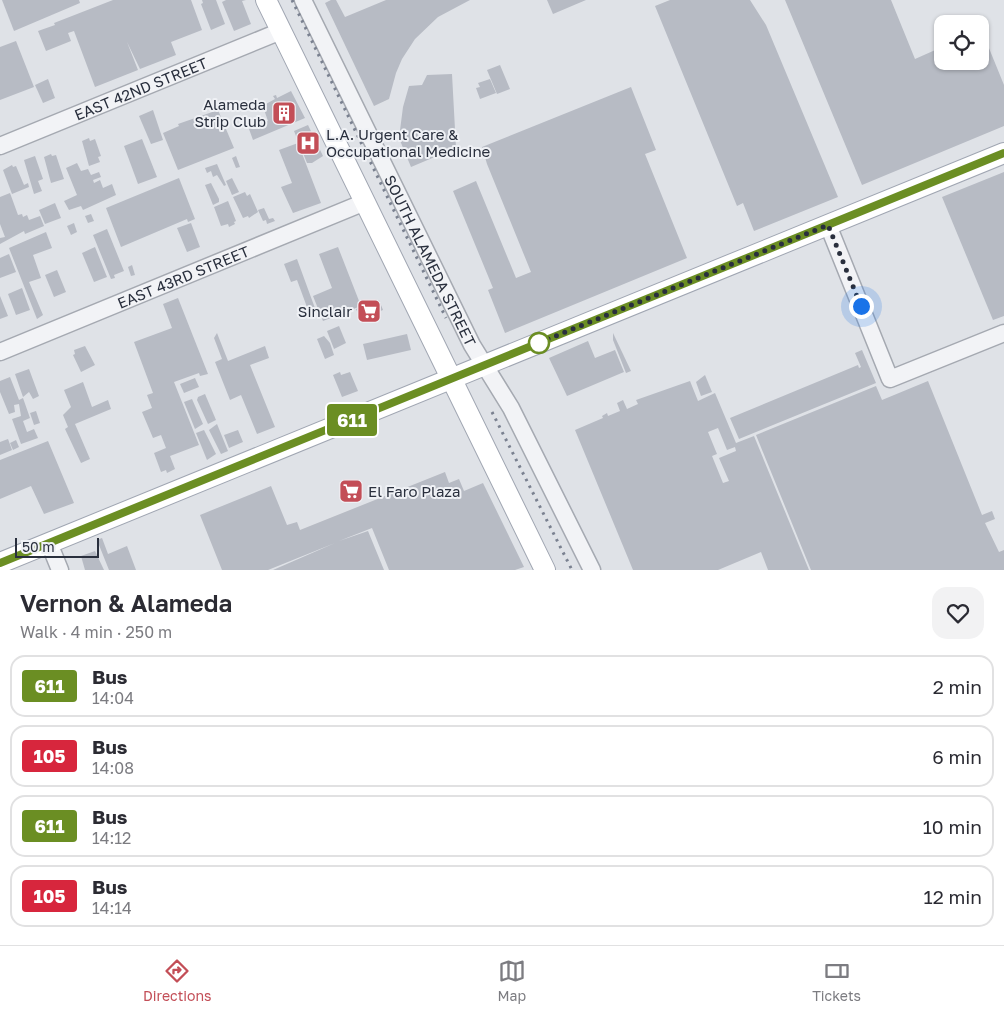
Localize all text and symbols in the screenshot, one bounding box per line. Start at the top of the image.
map controls [934,15,989,70]
button: locate [934,15,989,70]
street label: EAST 42ND STREET [72,53,210,124]
place label: Alameda Strip Club [195,95,266,130]
building icon: Alameda Strip Club [271,100,297,126]
place label: L.A. Urgent Care & Occupational Medicine [326,125,491,160]
hospital icon: L.A. Urgent Care & Occupational Medicine [295,130,321,156]
street label: SOUTH ALAMEDA STREET [381,172,480,349]
street label: EAST 43RD STREET [115,242,252,312]
your location [849,294,874,319]
supermarket icon: Sinclair [356,298,382,324]
place label: Sinclair [298,302,352,320]
unlabelled marker [528,332,550,354]
line badge: 611 [323,404,381,436]
text: 611 [337,409,367,431]
supermarket icon: El Faro Plaza [338,478,364,504]
place label: El Faro Plaza [368,482,460,500]
scale bar [15,535,99,558]
text: 50 m [22,538,55,555]
button: heart [932,587,984,639]
text: Vernon & Alameda [20,588,232,617]
text: Walk · 4 min · 250 m [20,622,172,642]
text: Bus [92,665,127,688]
text: 611 [35,675,64,697]
text: 2 min [933,675,982,698]
text: 14:04 [92,688,134,708]
text: Bus [92,735,127,758]
text: 105 [34,745,65,767]
text: 6 min [932,745,982,768]
text: 14:08 [92,758,134,778]
text: Bus [92,805,127,828]
text: 611 [35,815,64,837]
text: 10 min [923,815,982,838]
text: 14:12 [92,828,131,848]
text: Bus [92,875,127,898]
text: 105 [34,885,65,907]
text: 12 min [923,885,982,908]
text: 14:14 [92,898,132,918]
tab: Directions [143,957,211,1004]
tab: Map [498,957,526,1004]
tab: Tickets [812,957,861,1004]

